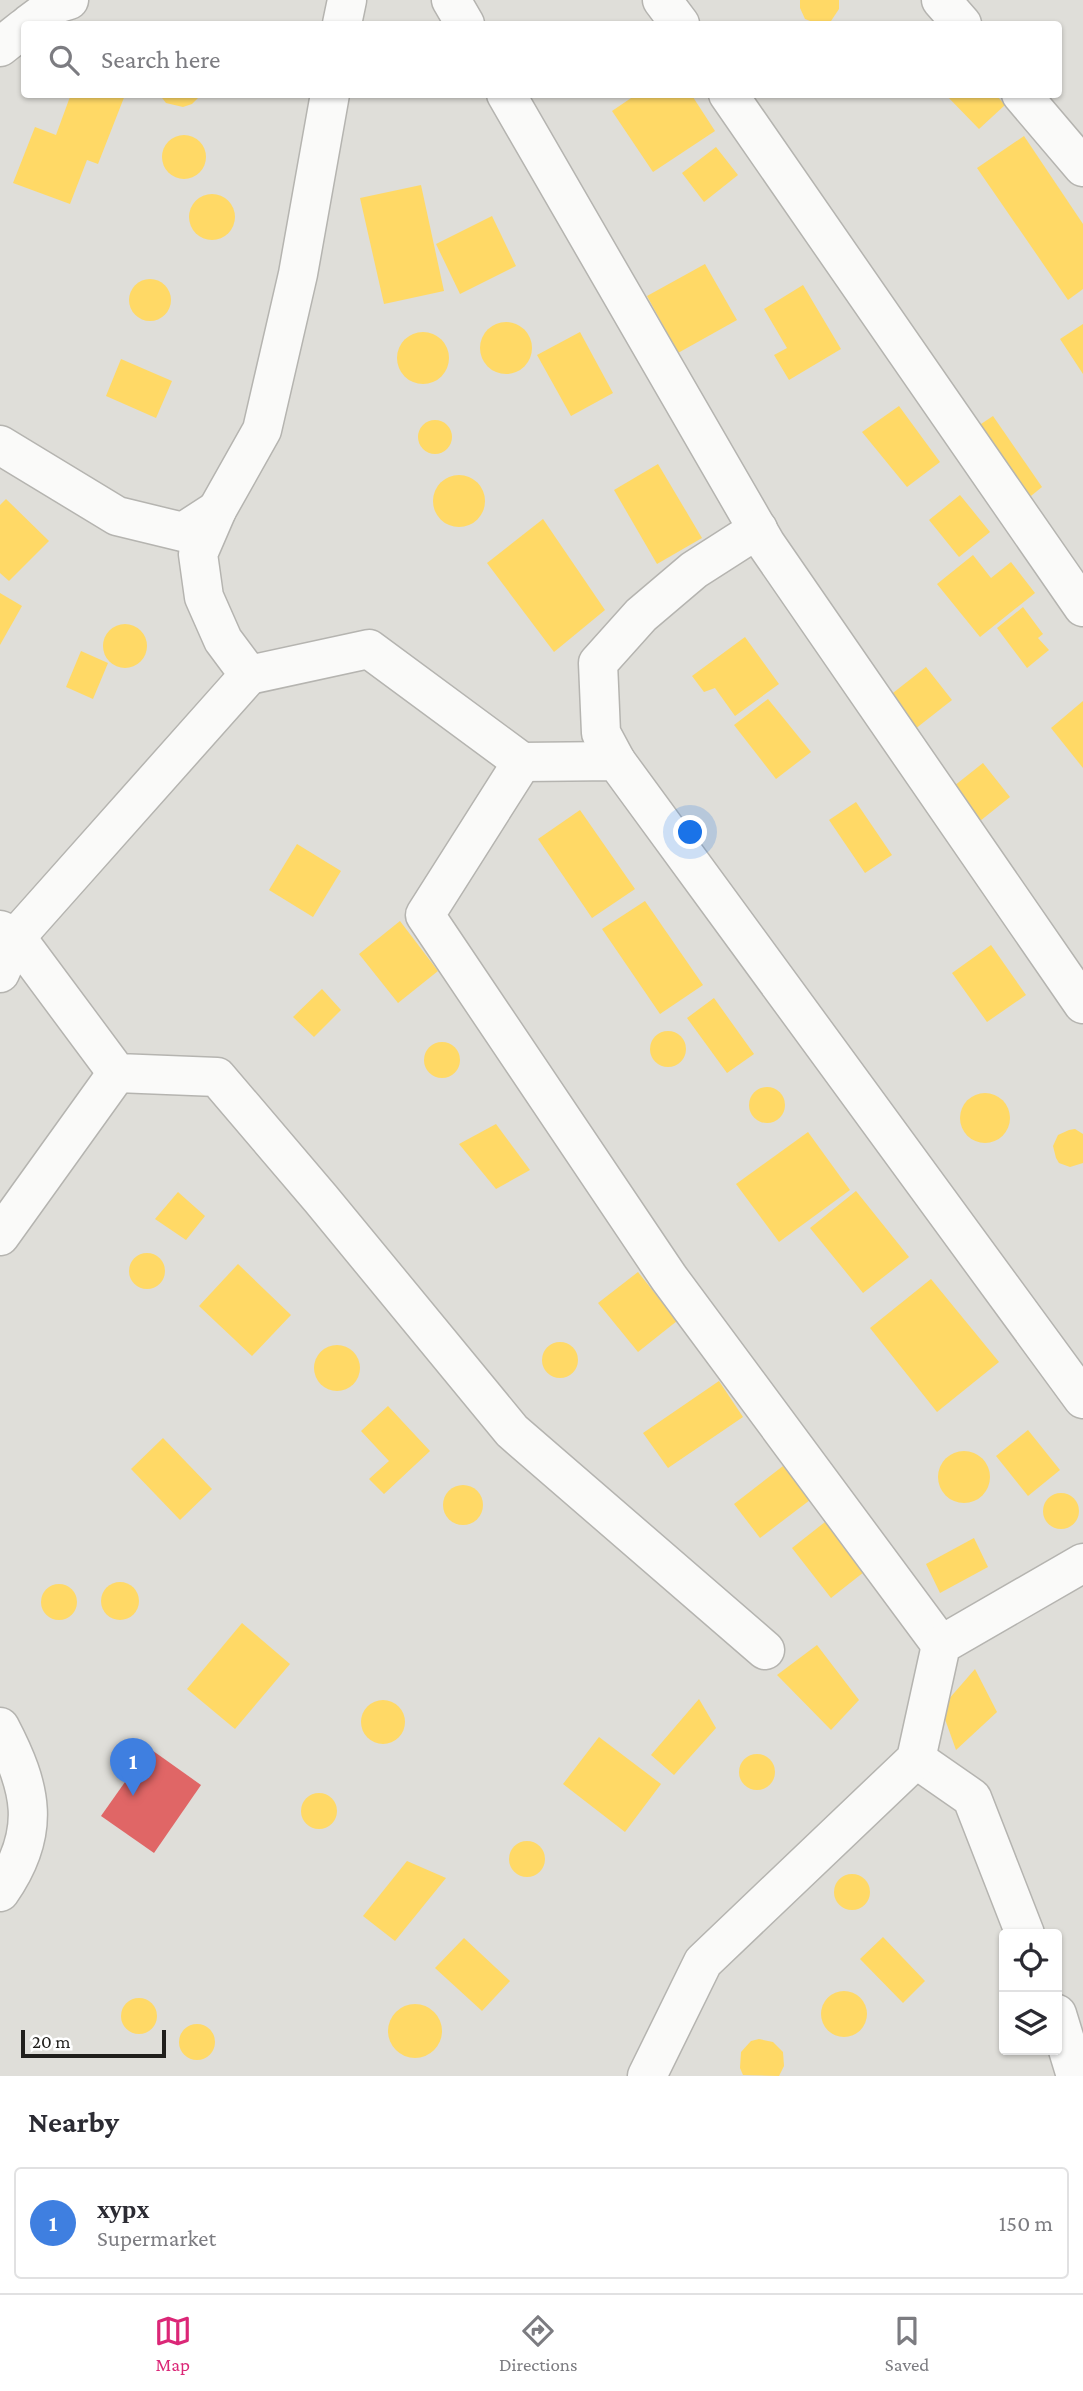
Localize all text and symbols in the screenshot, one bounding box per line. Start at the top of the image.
search box [21,21,1062,98]
icon: search [45,41,83,79]
text: Search here [101,45,220,74]
your location [673,815,707,849]
pin: 1 [110,1738,156,1796]
map controls [999,1929,1062,2055]
button: locate [999,1929,1062,1992]
button: layers [999,1992,1062,2055]
scale bar [21,2027,166,2059]
text: 20 m [32,2031,71,2052]
text: Nearby [28,2105,119,2138]
text: хурх [97,2195,149,2224]
text: 1 [49,2210,57,2236]
text: 150 m [999,2210,1053,2236]
text: Supermarket [97,2225,216,2251]
tab: Map [154,2312,192,2375]
tab: Directions [499,2312,578,2375]
tab: Saved [885,2312,929,2375]

